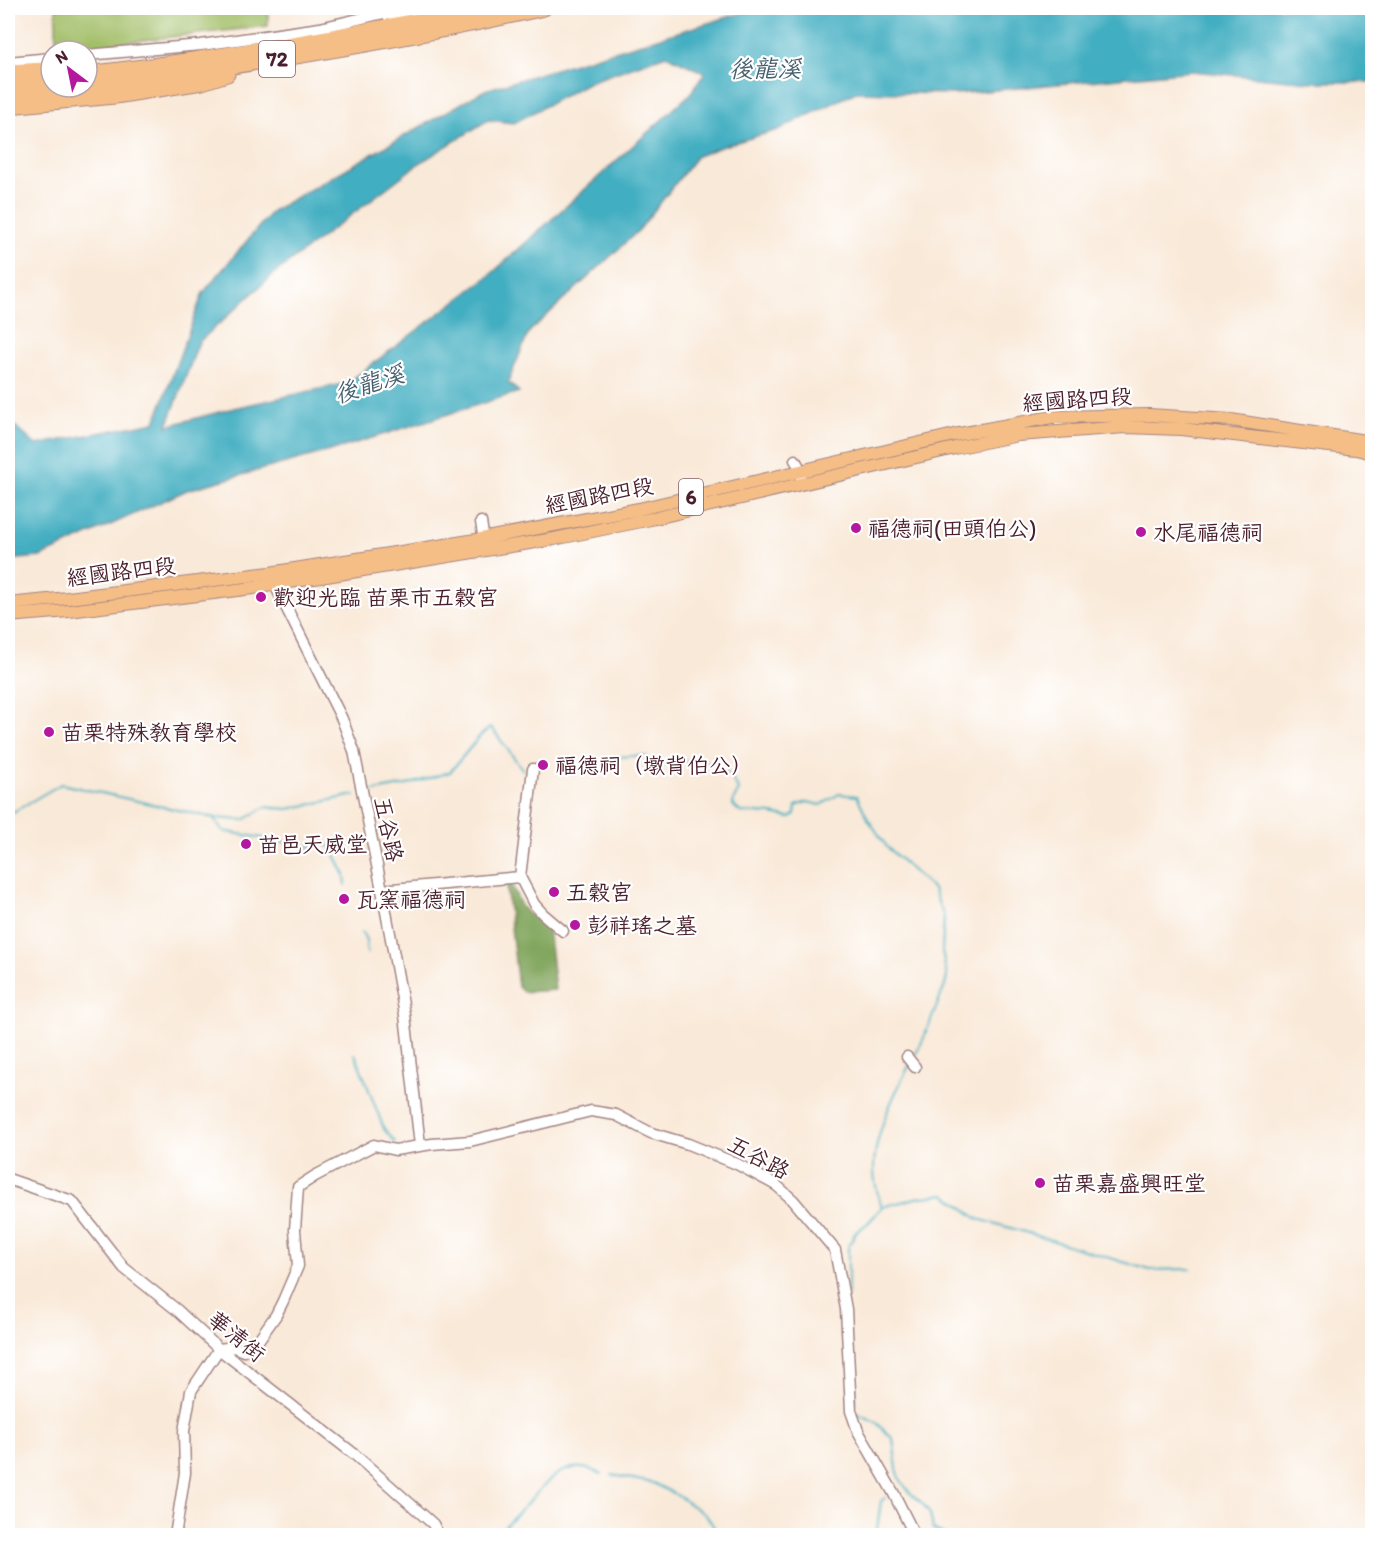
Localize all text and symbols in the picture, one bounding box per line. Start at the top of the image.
north arrow [39,39,99,99]
road number: 72 [259,41,295,77]
text: N [52,46,71,68]
water label: 後龍溪 [729,54,803,83]
water label: 後龍溪 [330,358,409,408]
street label: 經國路四段 [1021,382,1133,417]
street label: 經國路四段 [543,472,656,519]
road number: 6 [679,479,703,515]
place label: 福德祠(田頭伯公) [868,515,1036,542]
place label: 水尾福德祠 [1153,519,1263,546]
marker: 福德祠(田頭伯公) [849,521,863,535]
marker: 水尾福德祠 [1134,525,1148,539]
street label: 經國路四段 [65,551,177,592]
place label: 歡迎光臨 苗栗市五穀宮 [273,584,498,611]
marker: 歡迎光臨 苗栗市五穀宮 [254,590,268,604]
place label: 苗栗特殊教育學校 [61,719,237,746]
marker: 苗栗特殊教育學校 [42,725,56,739]
place label: 福德祠（墩背伯公） [555,752,753,779]
marker: 福德祠（墩背伯公） [536,758,550,772]
street label: 五谷路 [368,794,409,864]
place label: 苗邑天威堂 [258,831,368,858]
marker: 苗邑天威堂 [239,837,253,851]
place label: 五穀宮 [566,879,632,906]
marker: 五穀宮 [547,885,561,899]
place label: 瓦窯福德祠 [356,886,466,913]
marker: 瓦窯福德祠 [337,892,351,906]
place label: 彭祥瑤之墓 [587,912,697,939]
marker: 彭祥瑤之墓 [568,918,582,932]
street label: 五谷路 [723,1130,794,1185]
place label: 苗栗嘉盛興旺堂 [1052,1170,1206,1197]
marker: 苗栗嘉盛興旺堂 [1033,1176,1047,1190]
street label: 華清街 [203,1305,271,1368]

